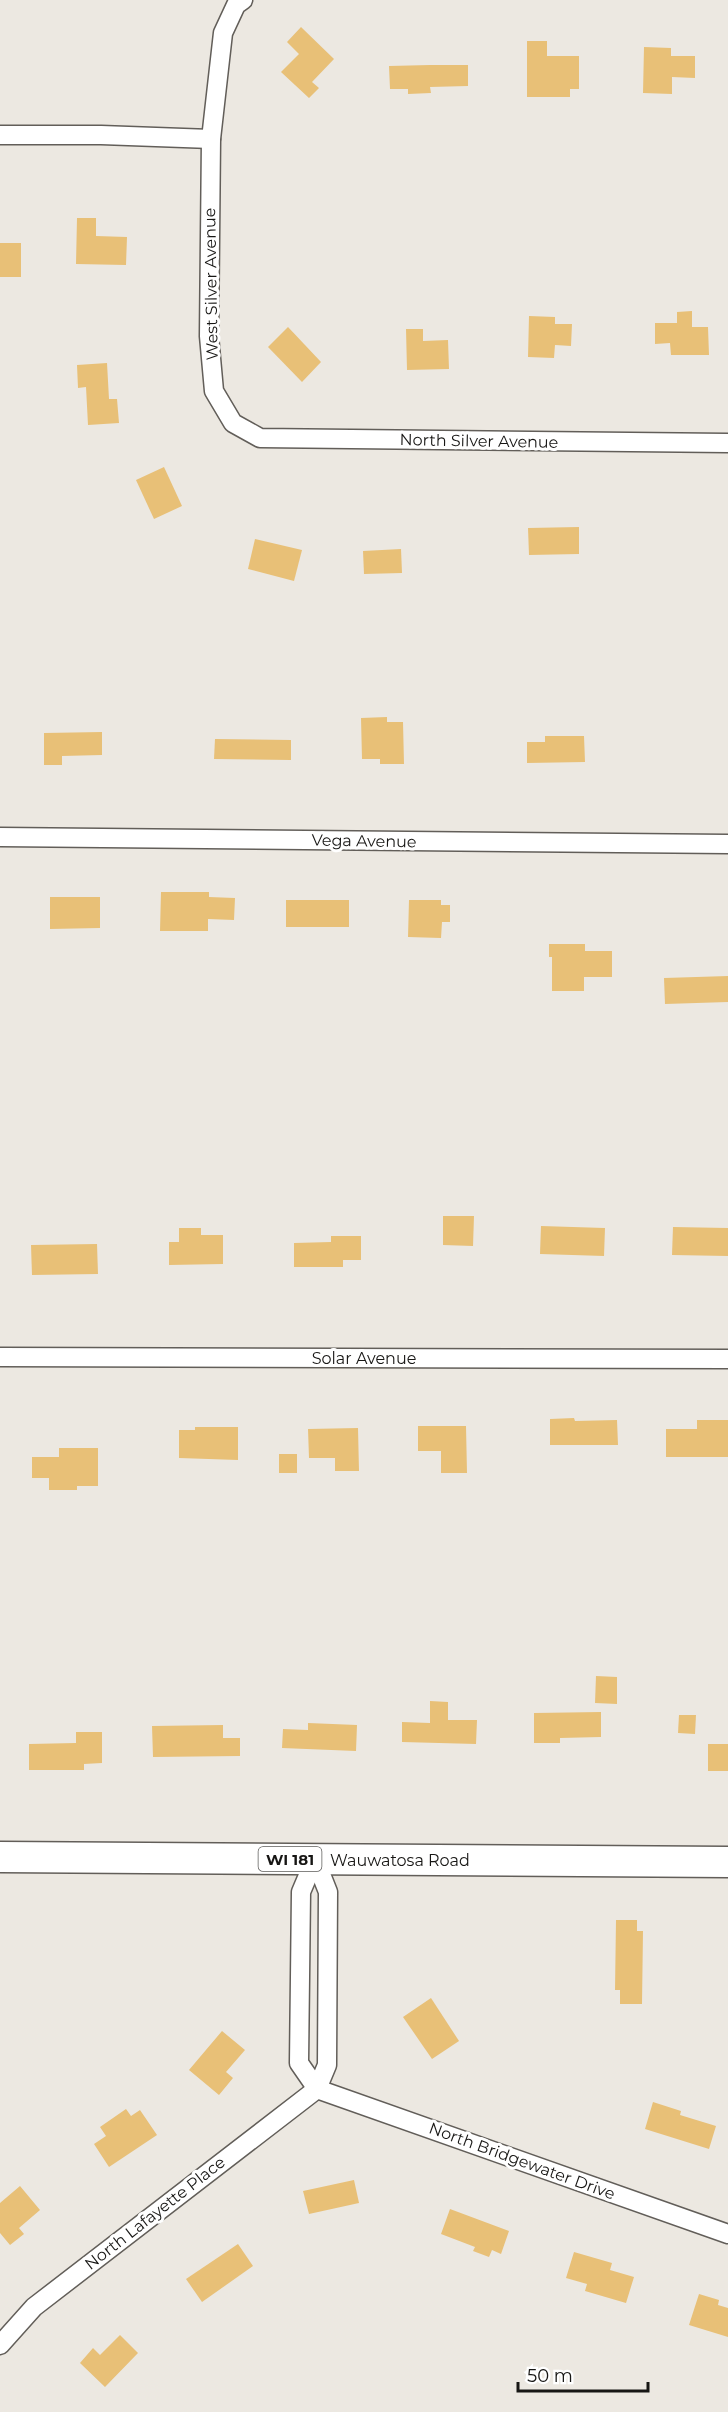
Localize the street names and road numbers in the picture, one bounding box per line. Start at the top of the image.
street label: West Silver Avenue [200,208,222,360]
street label: North Silver Avenue [399,430,559,452]
street label: Vega Avenue [311,831,417,851]
street label: Solar Avenue [312,1349,416,1368]
road number: WI 181 [258,1847,322,1871]
street label: Wauwatosa Road [330,1851,470,1870]
street label: North Bridgewater Drive [426,2118,618,2204]
street label: North Lafayette Place [81,2152,229,2274]

